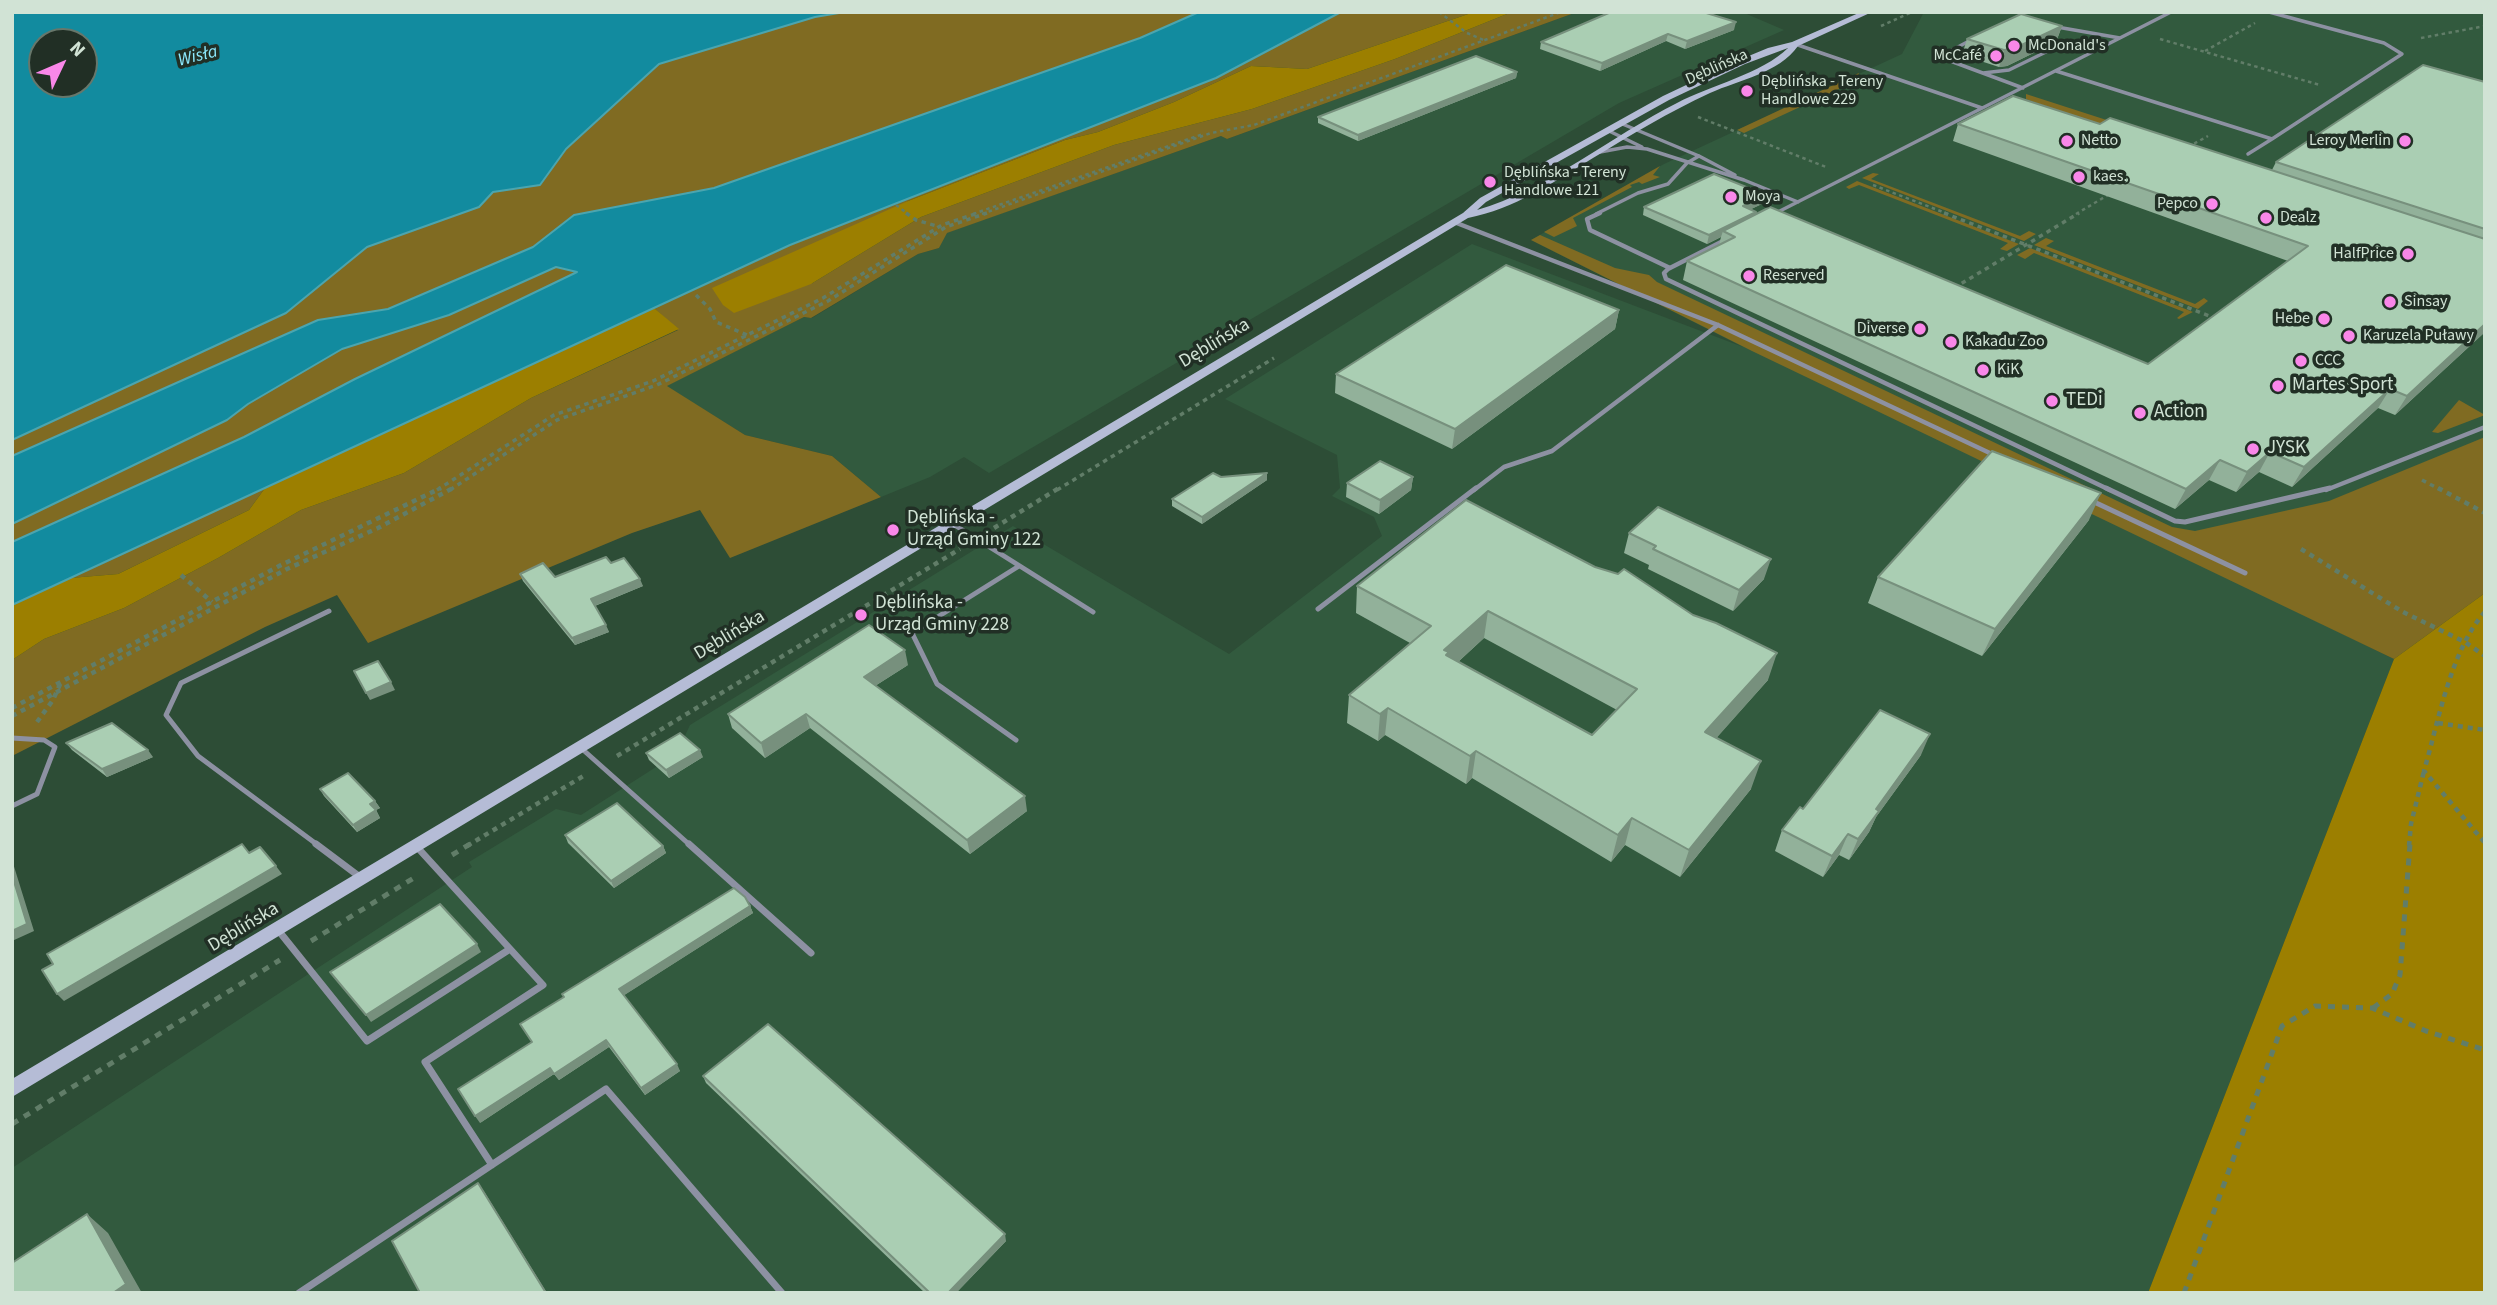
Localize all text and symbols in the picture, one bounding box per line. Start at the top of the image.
north arrow [28,28,98,98]
text: N [63,36,91,63]
place label: McDonald's [2028,36,2106,56]
marker: McDonald's [2006,38,2022,54]
water label: Wisła [176,42,220,72]
street label: Dęblińska [1683,46,1751,90]
place label: McCafé [1933,46,1982,66]
marker: McCafé [1988,48,2004,64]
place label: Dęblińska - Tereny Handlowe 229 [1761,72,1883,110]
marker: Dęblińska - Tereny Handlowe 229 [1739,83,1755,99]
place label: Netto [2081,131,2118,151]
place label: Leroy Merlin [2309,131,2391,151]
marker: Netto [2059,133,2075,149]
marker: Leroy Merlin [2397,133,2413,149]
place label: Dęblińska - Tereny Handlowe 121 [1504,163,1626,201]
place label: kaes. [2093,167,2127,187]
marker: kaes. [2071,169,2087,185]
marker: Dęblińska - Tereny Handlowe 121 [1482,174,1498,190]
place label: Moya [1745,187,1780,207]
marker: Moya [1723,189,1739,205]
place label: Pepco [2157,194,2198,214]
marker: Pepco [2204,196,2220,212]
place label: Dealz [2280,208,2316,228]
marker: Dealz [2258,210,2274,226]
place label: HalfPrice [2333,244,2394,264]
marker: HalfPrice [2400,246,2416,262]
place label: Reserved [1763,266,1825,286]
marker: Reserved [1741,268,1757,284]
place label: Sinsay [2404,292,2447,312]
marker: Sinsay [2382,294,2398,310]
place label: Hebe [2275,309,2310,329]
marker: Hebe [2316,311,2332,327]
street label: Dęblińska [1176,314,1254,374]
place label: Diverse [1857,319,1906,339]
marker: Diverse [1912,321,1928,337]
place label: Karuzela Puławy [2363,326,2474,346]
marker: Karuzela Puławy [2341,328,2357,344]
place label: Kakadu Zoo [1965,332,2045,352]
marker: Kakadu Zoo [1943,334,1959,350]
place label: CCC [2315,351,2341,371]
marker: CCC [2293,353,2309,369]
place label: KiK [1997,360,2019,380]
marker: KiK [1975,362,1991,378]
place label: Martes Sport [2292,375,2393,397]
marker: Martes Sport [2270,378,2286,394]
place label: TEDi [2066,390,2103,412]
marker: TEDi [2044,393,2060,409]
place label: Action [2154,402,2205,424]
marker: Action [2132,405,2148,421]
place label: JYSK [2267,438,2306,460]
marker: JYSK [2245,441,2261,457]
place label: Dęblińska - Urząd Gminy 122 [907,508,1041,552]
marker: Dęblińska - Urząd Gminy 122 [885,522,901,538]
place label: Dęblińska - Urząd Gminy 228 [875,593,1009,637]
street label: Dęblińska [691,606,769,666]
marker: Dęblińska - Urząd Gminy 228 [853,607,869,623]
street label: Dęblińska [205,898,283,958]

